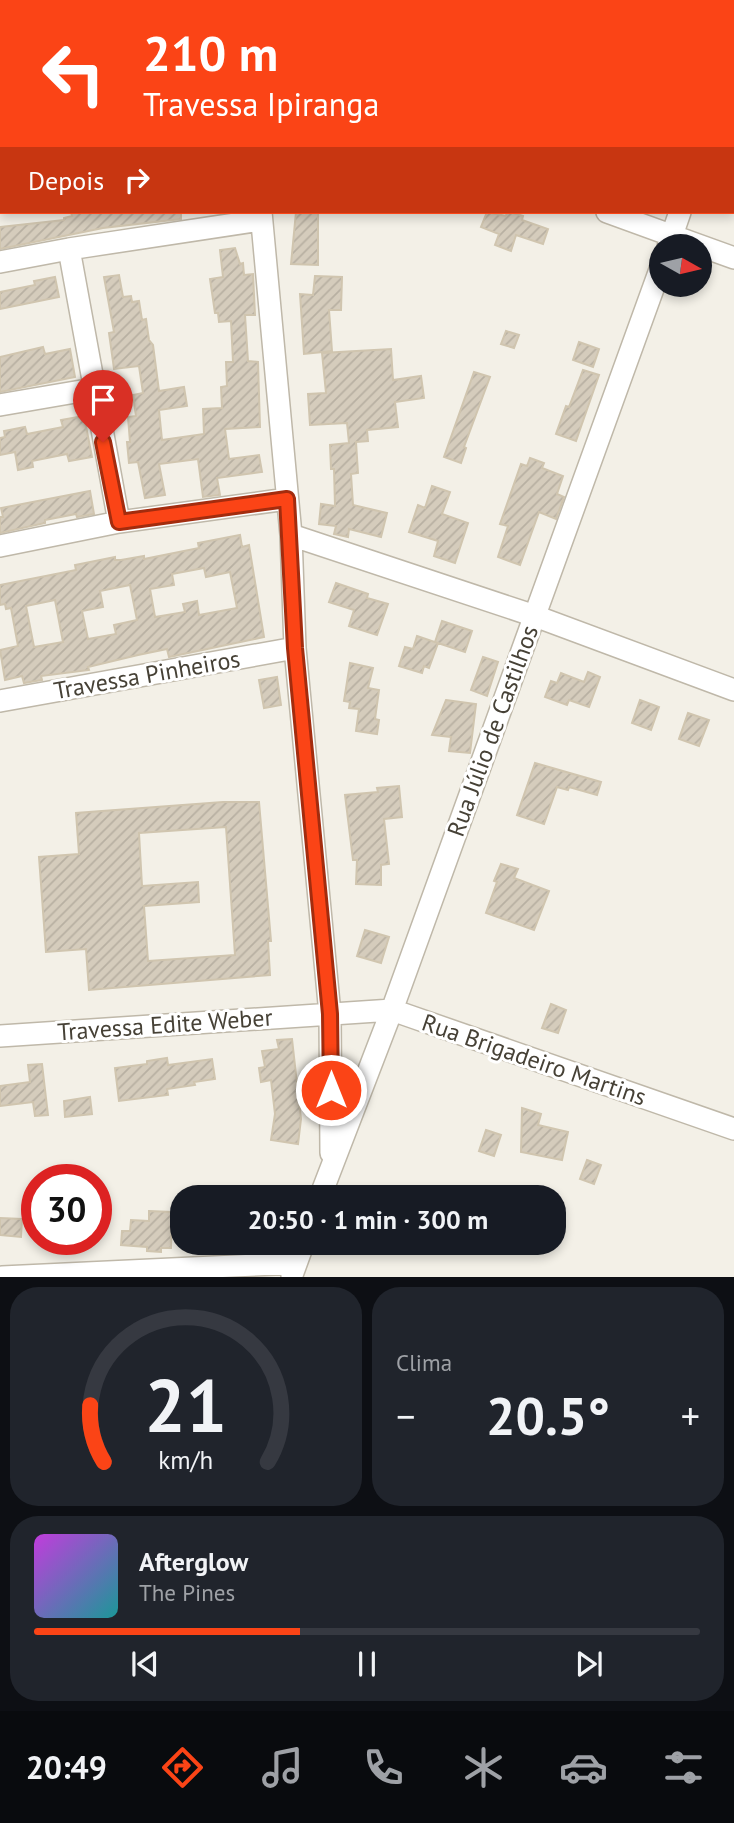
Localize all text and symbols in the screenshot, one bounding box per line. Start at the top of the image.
text: 210 m [143,21,278,85]
icon: left [28,28,119,119]
text: Travessa Ipiranga [143,83,379,125]
icon: right [118,161,156,199]
text: Depois [28,164,104,197]
north arrow [649,234,712,298]
map controls [649,234,712,297]
pin [73,370,133,442]
icon: arrive [84,381,122,419]
street label: Rua Júlio de Castilhos [440,621,545,841]
street label: Travessa Pinheiros [51,643,243,706]
street label: Travessa Edite Weber [56,1002,274,1047]
street label: Rua Brigadeiro Martins [418,1007,650,1112]
position arrow [294,1053,368,1127]
speed limit sign: 30 [21,1164,112,1255]
text: 20:50 · 1 min · 300 m [248,1203,488,1236]
text: Clima [396,1348,452,1377]
text: 21 [145,1359,227,1453]
text: 20.5° [486,1382,610,1449]
text: − [396,1391,415,1440]
text: + [681,1391,700,1440]
text: km/h [159,1444,213,1476]
text: Afterglow [139,1545,248,1578]
text: The Pines [139,1578,235,1607]
icon: previous [126,1645,164,1683]
icon: pause [348,1645,386,1683]
icon: next [570,1645,608,1683]
icon: directions [158,1743,207,1792]
icon: music [258,1743,307,1792]
icon: phone [359,1743,408,1792]
icon: climate [459,1743,508,1792]
icon: car [559,1743,608,1792]
icon: filters [659,1743,708,1792]
text: 20:49 [26,1746,107,1788]

